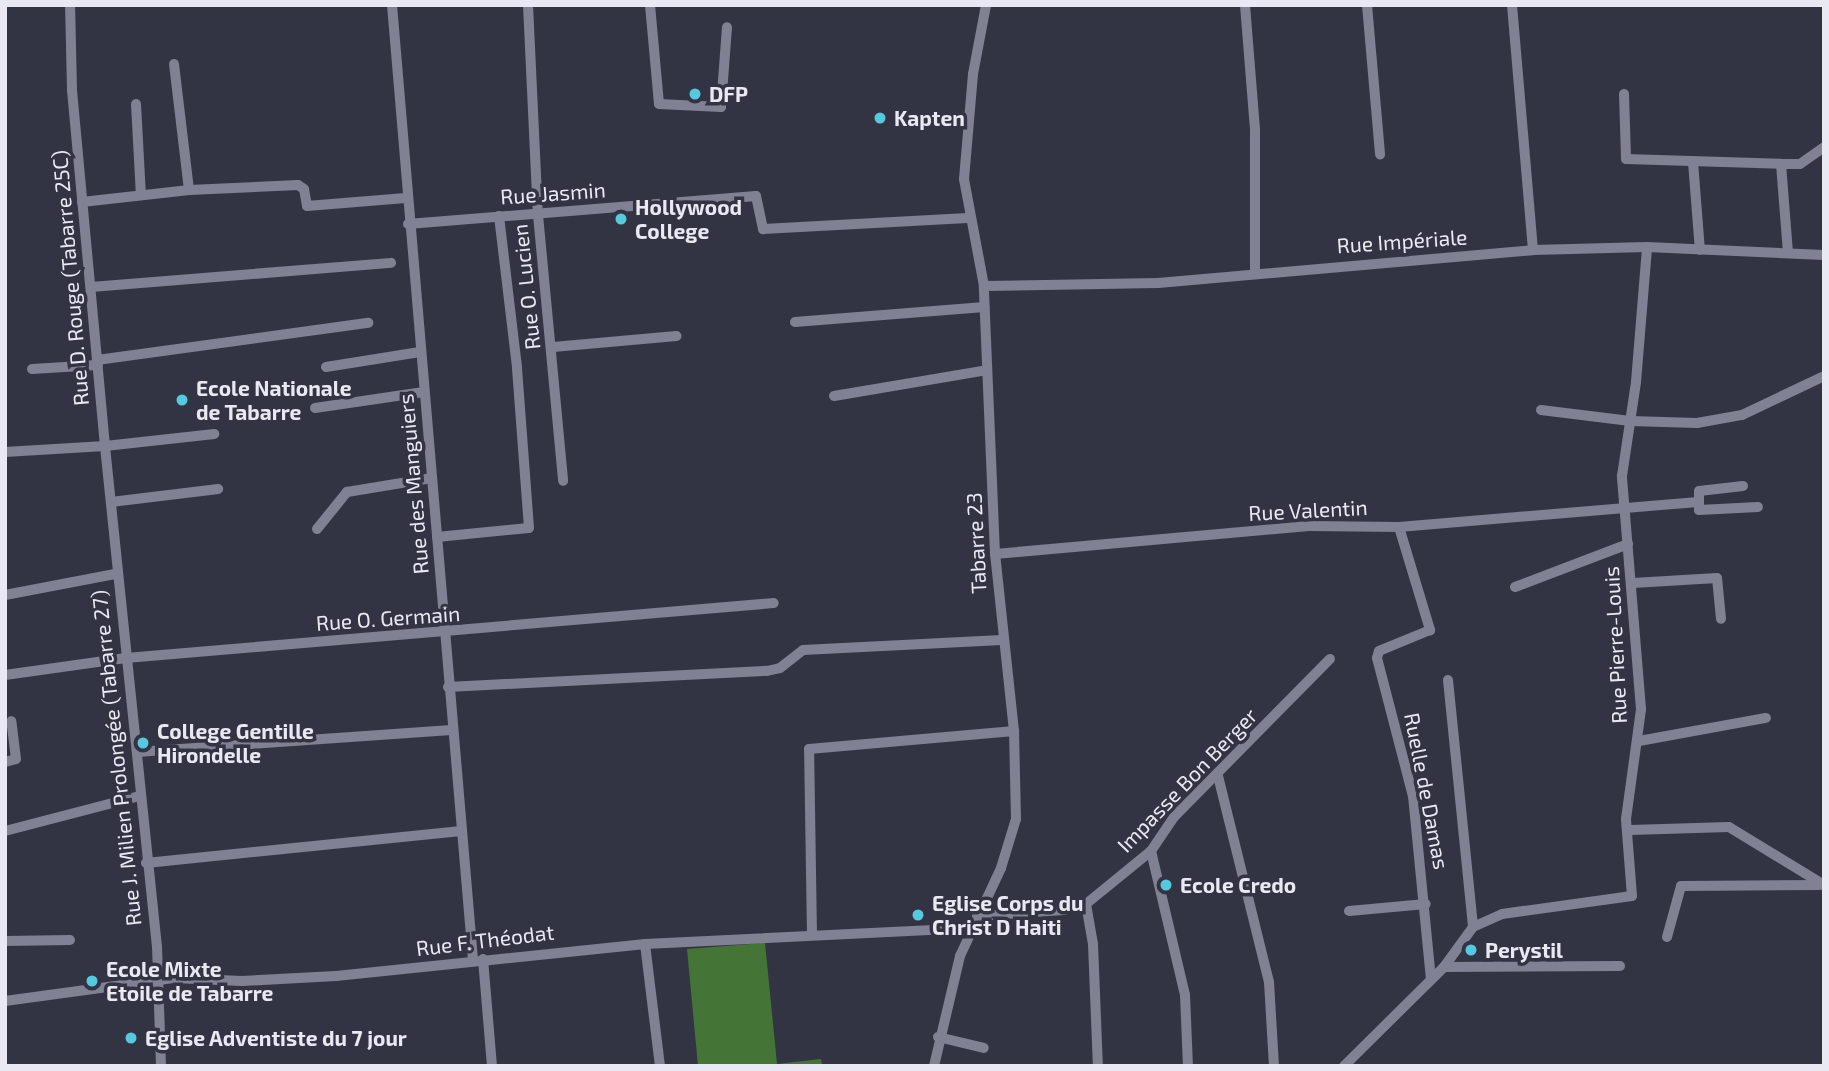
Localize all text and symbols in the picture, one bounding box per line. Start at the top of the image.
place label: DFP [709,81,748,107]
marker: DFP [687,86,703,102]
place label: Kapten [894,105,965,131]
marker: Kapten [872,110,888,126]
street label: Rue D. Rouge (Tabarre 25C) [46,149,94,407]
street label: Rue Jasmin [499,177,607,209]
place label: Hollywood College [635,194,742,244]
marker: Hollywood College [613,211,629,227]
street label: Rue O. Lucien [507,223,545,351]
street label: Rue Impériale [1336,224,1468,258]
place label: Ecole Nationale de Tabarre [196,375,352,425]
marker: Ecole Nationale de Tabarre [174,392,190,408]
street label: Rue des Manguiers [393,393,433,575]
street label: Tabarre 23 [961,492,991,594]
street label: Rue Valentin [1248,494,1368,526]
street label: Rue Pierre-Louis [1598,566,1632,724]
street label: Rue J. Milien Prolongée (Tabarre 27) [86,589,146,927]
street label: Rue O. Germain [315,600,461,636]
street label: Impasse Bon Berger [1112,703,1262,857]
street label: Ruelle de Damas [1399,711,1455,871]
place label: College Gentille Hirondelle [157,718,314,768]
marker: College Gentille Hirondelle [135,735,151,751]
place label: Ecole Credo [1180,872,1296,898]
marker: Ecole Credo [1158,877,1174,893]
place label: Eglise Corps du Christ D Haiti [932,890,1084,940]
marker: Eglise Corps du Christ D Haiti [910,907,926,923]
street label: Rue F. Théodat [414,919,556,961]
place label: Perystil [1485,937,1563,963]
marker: Perystil [1463,942,1479,958]
place label: Ecole Mixte Etoile de Tabarre [106,956,274,1006]
marker: Ecole Mixte Etoile de Tabarre [84,973,100,989]
place label: Eglise Adventiste du 7 jour [145,1025,407,1051]
marker: Eglise Adventiste du 7 jour [123,1030,139,1046]

